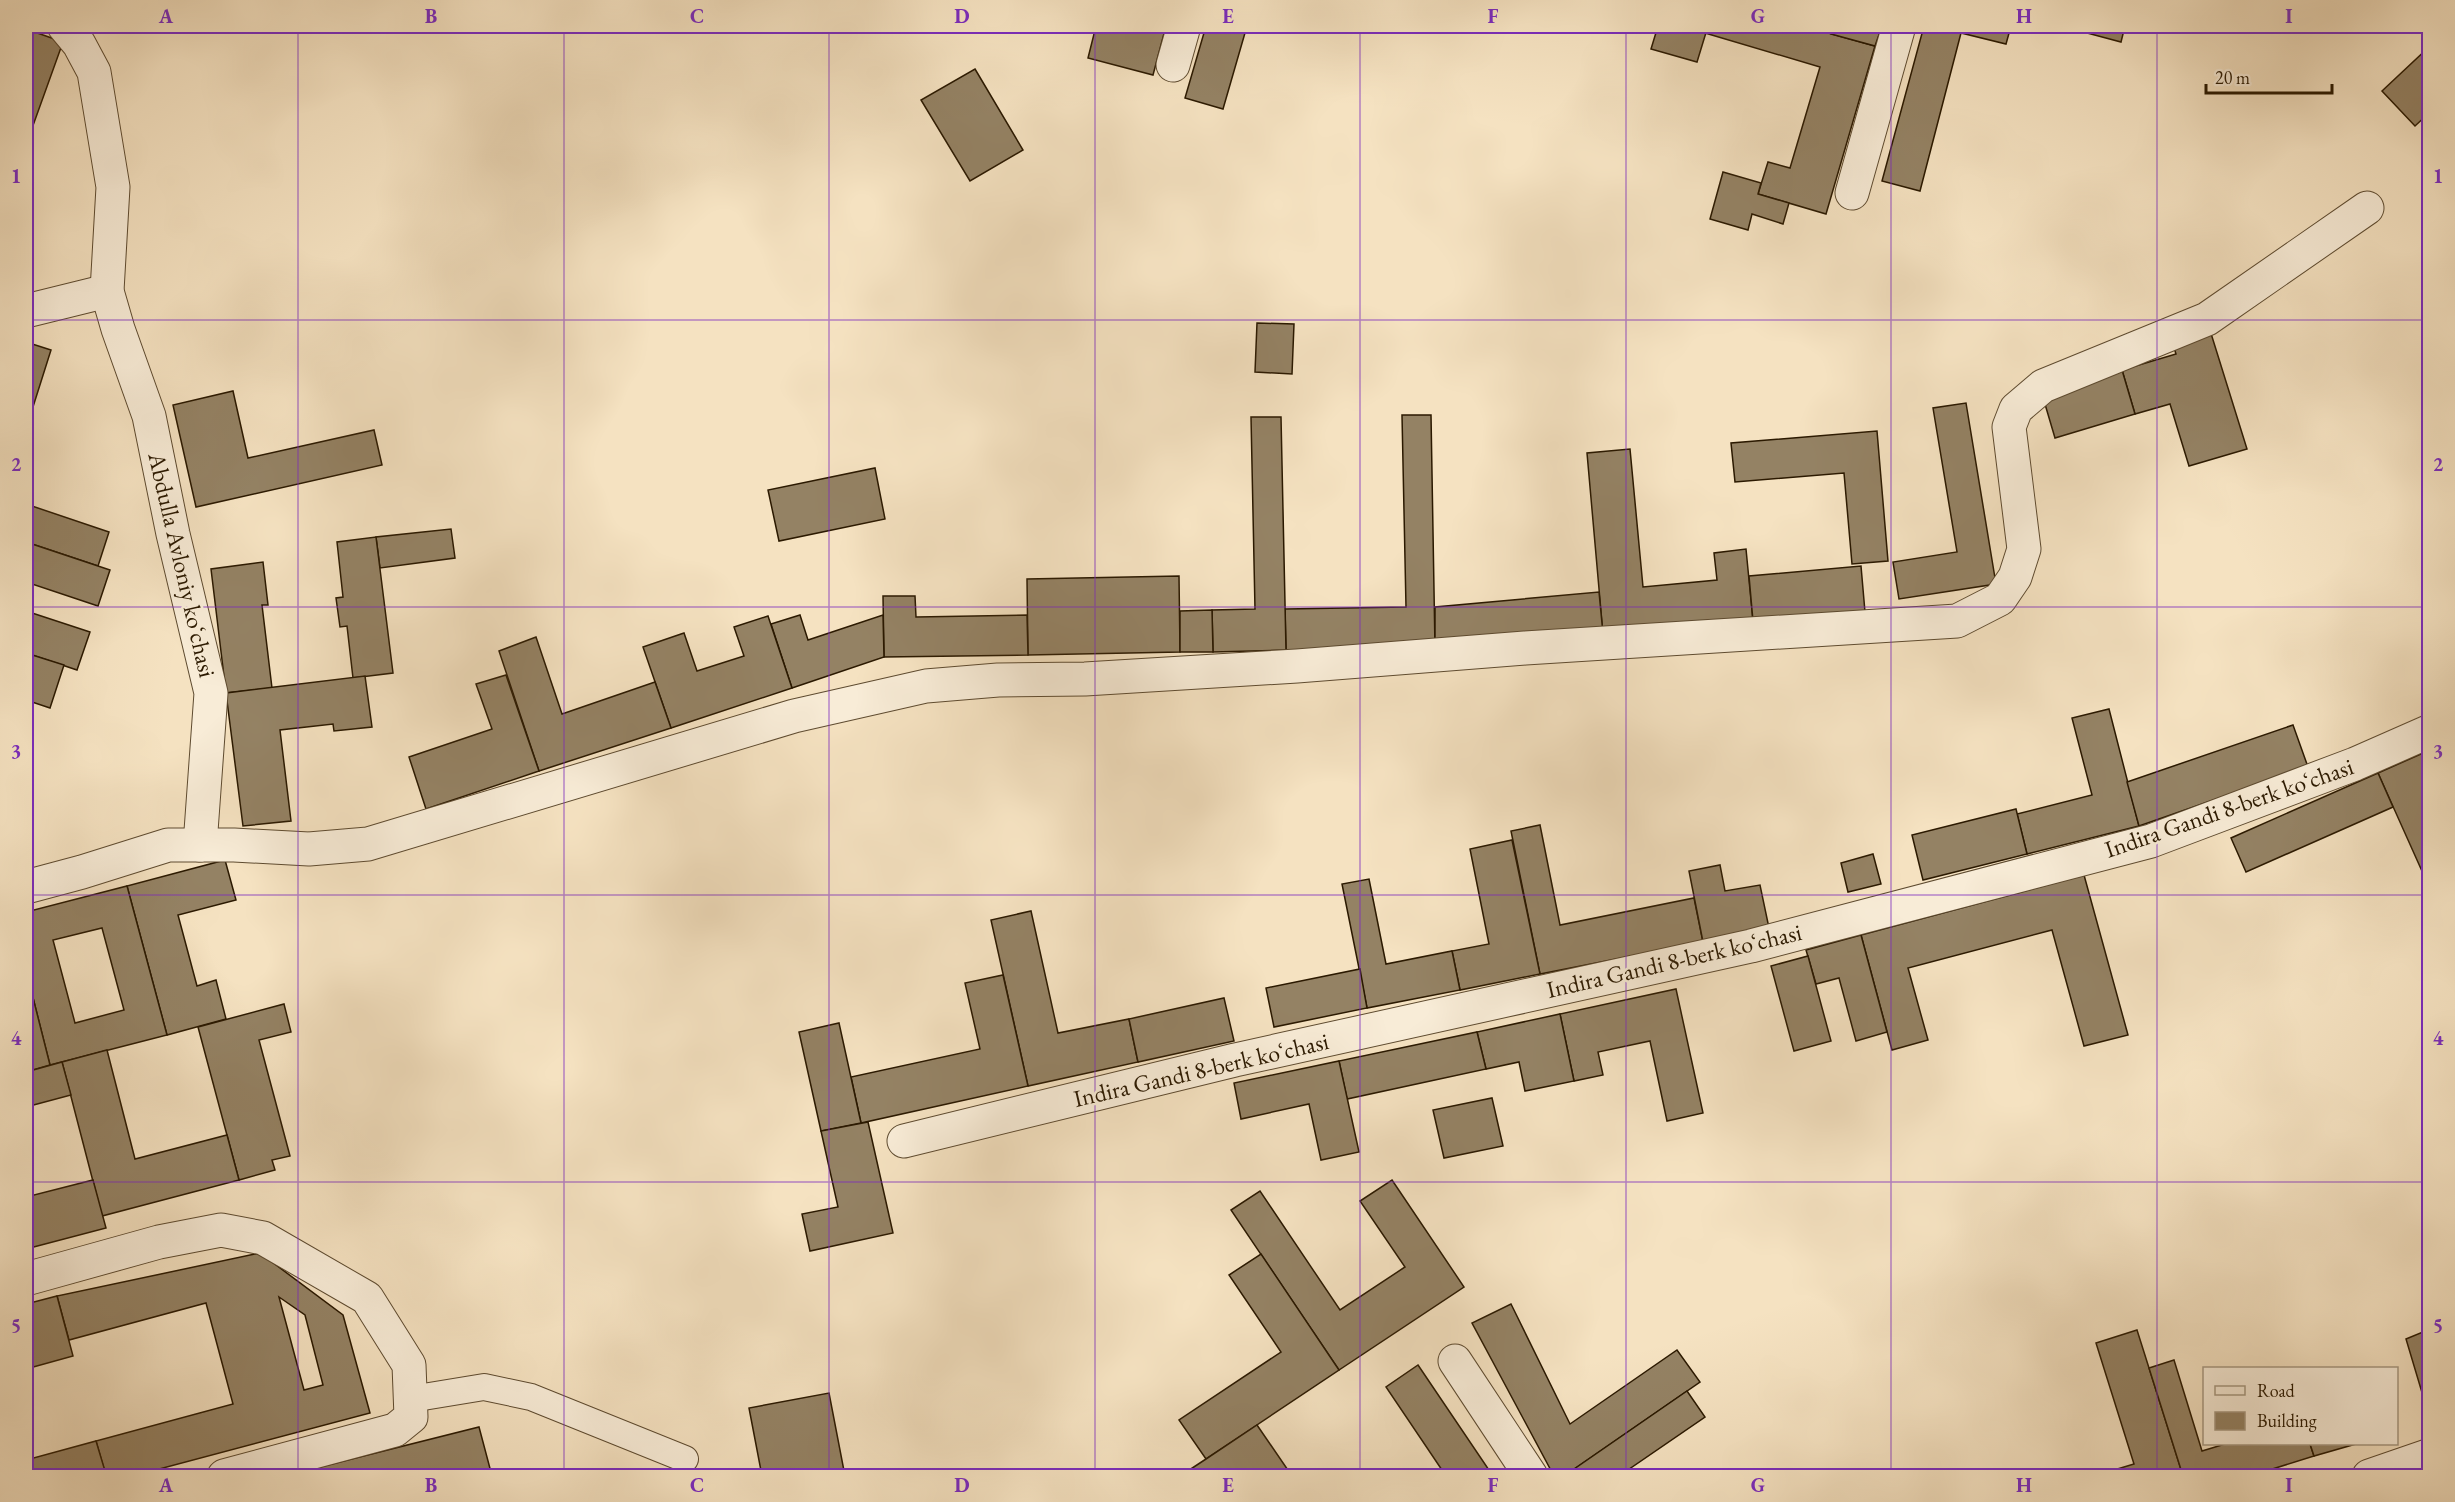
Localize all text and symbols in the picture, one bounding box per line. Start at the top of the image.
text: A [158,3,174,29]
text: B [425,3,437,29]
text: C [690,3,704,29]
text: D [954,3,970,29]
text: E [1222,3,1234,29]
text: F [1488,3,1499,29]
text: G [1751,3,1765,29]
text: H [2016,3,2032,29]
text: I [2285,3,2293,29]
scale bar [2206,57,2332,95]
text: 20 m [2215,66,2250,89]
text: 1 [11,163,21,189]
text: 1 [2433,163,2443,189]
street label: Abdulla Avloniy koʻchasi [141,448,223,680]
text: 2 [11,451,22,477]
text: 2 [2433,451,2444,477]
text: 3 [11,738,21,764]
text: 3 [2433,738,2443,764]
street label: Indira Gandi 8-berk koʻchasi [2100,750,2357,865]
street label: Indira Gandi 8-berk koʻchasi [1543,916,1805,1005]
text: 4 [11,1025,22,1051]
street label: Indira Gandi 8-berk koʻchasi [1070,1025,1332,1114]
text: 4 [2433,1025,2444,1051]
text: 5 [11,1312,21,1338]
text: 5 [2433,1312,2443,1338]
legend [2203,1367,2398,1445]
text: Road [2257,1379,2296,1402]
text: Building [2257,1409,2317,1432]
text: A [158,1472,174,1498]
text: B [425,1472,437,1498]
text: C [690,1472,704,1498]
text: D [954,1472,970,1498]
text: E [1222,1472,1234,1498]
text: F [1488,1472,1499,1498]
text: G [1751,1472,1765,1498]
text: H [2016,1472,2032,1498]
text: I [2285,1472,2293,1498]

